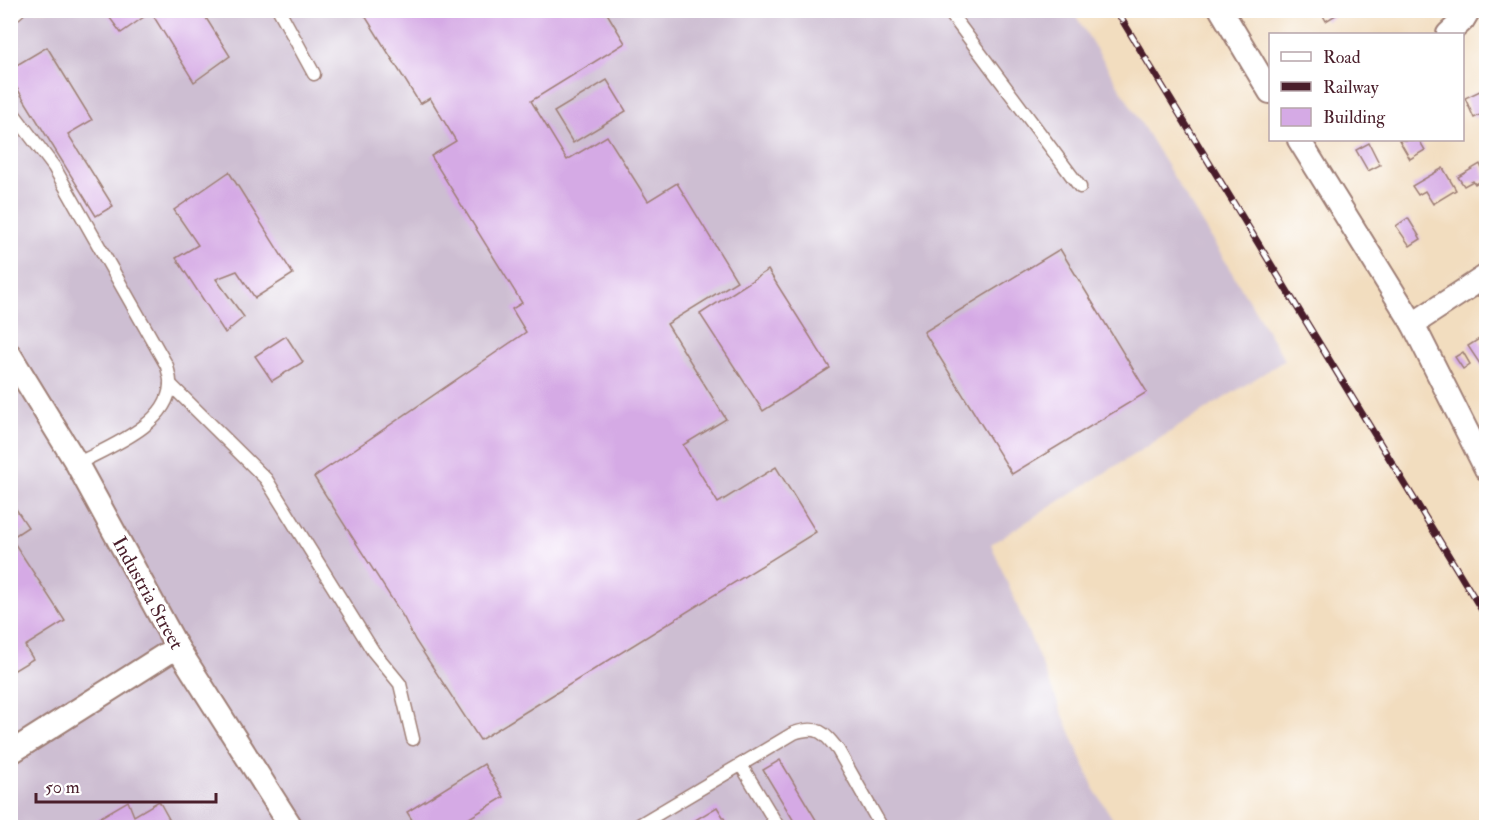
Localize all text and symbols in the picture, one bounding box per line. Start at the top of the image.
legend [1269,33,1464,141]
text: Road [1323,46,1361,69]
text: Railway [1323,76,1380,99]
text: Building [1323,106,1386,129]
street label: Industria Street [107,532,190,654]
scale bar [36,766,216,804]
text: 50 m [45,776,80,799]

